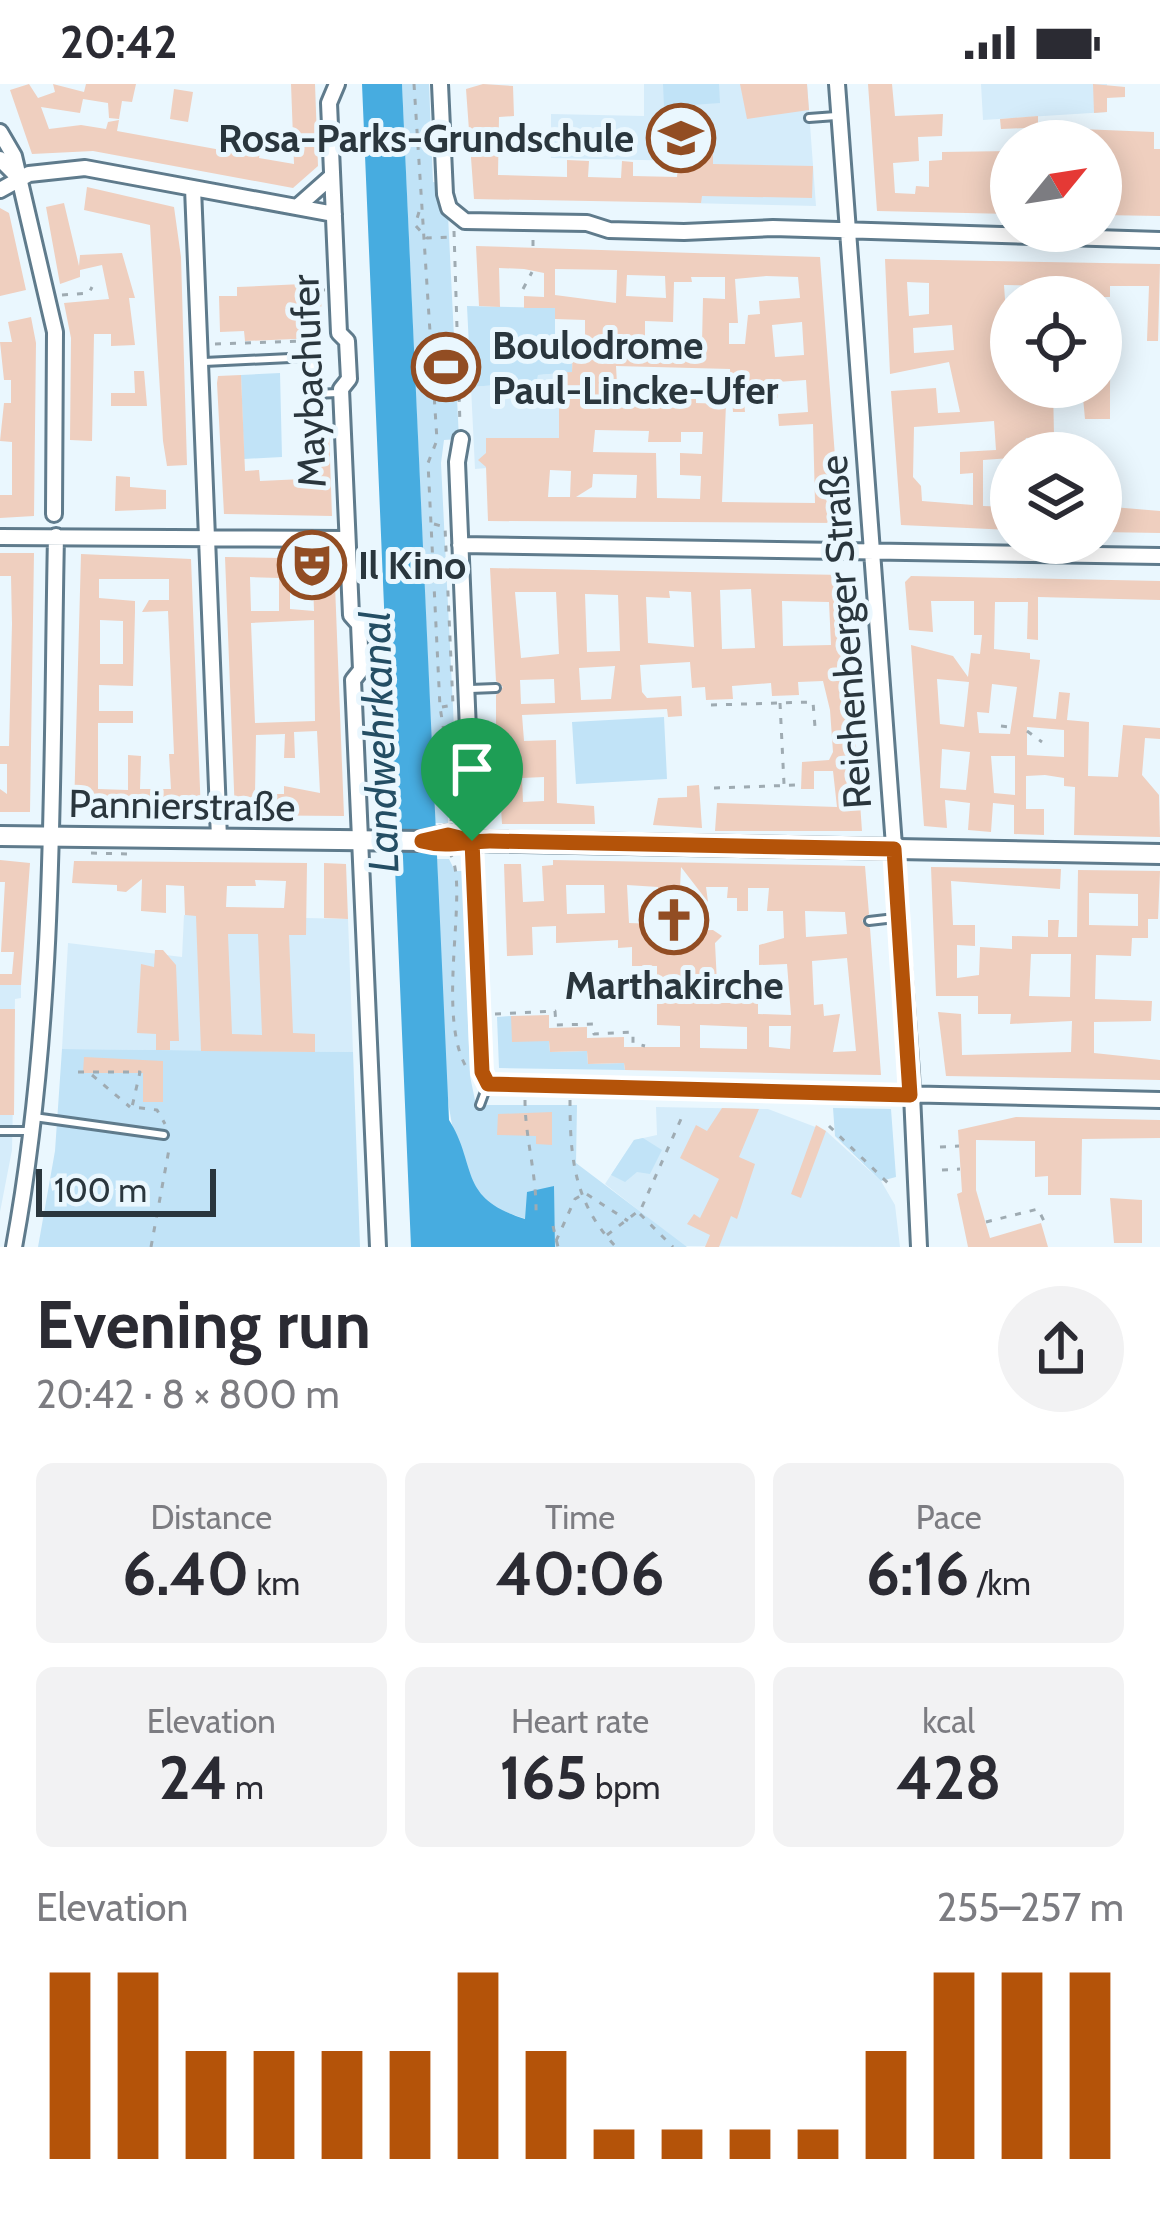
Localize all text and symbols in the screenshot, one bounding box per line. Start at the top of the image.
text: 20:42 [60,15,177,69]
school or university icon: Rosa-Parks-Grundschule [646,103,716,173]
place label: Rosa-Parks-Grundschule [218,114,634,162]
north arrow [990,120,1122,252]
map controls [990,120,1122,564]
street label: Maybachufer [280,273,336,489]
button: locate [990,276,1122,408]
place label: Boulodrome Paul-Lincke-Ufer [492,321,779,414]
sports icon: Boulodrome Paul-Lincke-Ufer [411,332,481,402]
button: layers [990,432,1122,564]
street label: Reichenberger Straße [809,454,881,810]
theatre icon: Il Kino [277,530,347,600]
place label: Il Kino [358,541,466,589]
water label: Landwehrkanal [348,610,410,874]
pin [421,718,523,841]
icon: arrive [439,736,505,802]
street label: Pannierstraße [68,779,296,831]
church icon: Marthakirche [639,885,709,955]
place label: Marthakirche [565,961,784,1009]
scale bar [36,1163,216,1216]
text: 100 m [54,1170,147,1210]
text: Evening run [36,1284,371,1365]
button: share [998,1286,1124,1412]
text: 20:42 · 8 × 800 m [36,1370,340,1418]
text: Distance [151,1497,272,1537]
text: Time [545,1497,615,1537]
text: Pace [916,1497,982,1537]
text: 6.40 [122,1537,249,1610]
text: 40:06 [495,1537,665,1610]
text: 6:16 [866,1537,969,1610]
text: km [249,1563,300,1603]
text: /km [969,1563,1031,1603]
text: Elevation [147,1701,276,1741]
text: Heart rate [511,1701,649,1741]
text: kcal [922,1701,975,1741]
text: 24 [159,1741,228,1814]
text: 165 [499,1741,588,1814]
text: 428 [896,1741,1001,1814]
text: m [228,1767,264,1807]
text: bpm [588,1767,661,1807]
text: Elevation [36,1883,188,1931]
text: 255–257 m [937,1883,1124,1931]

